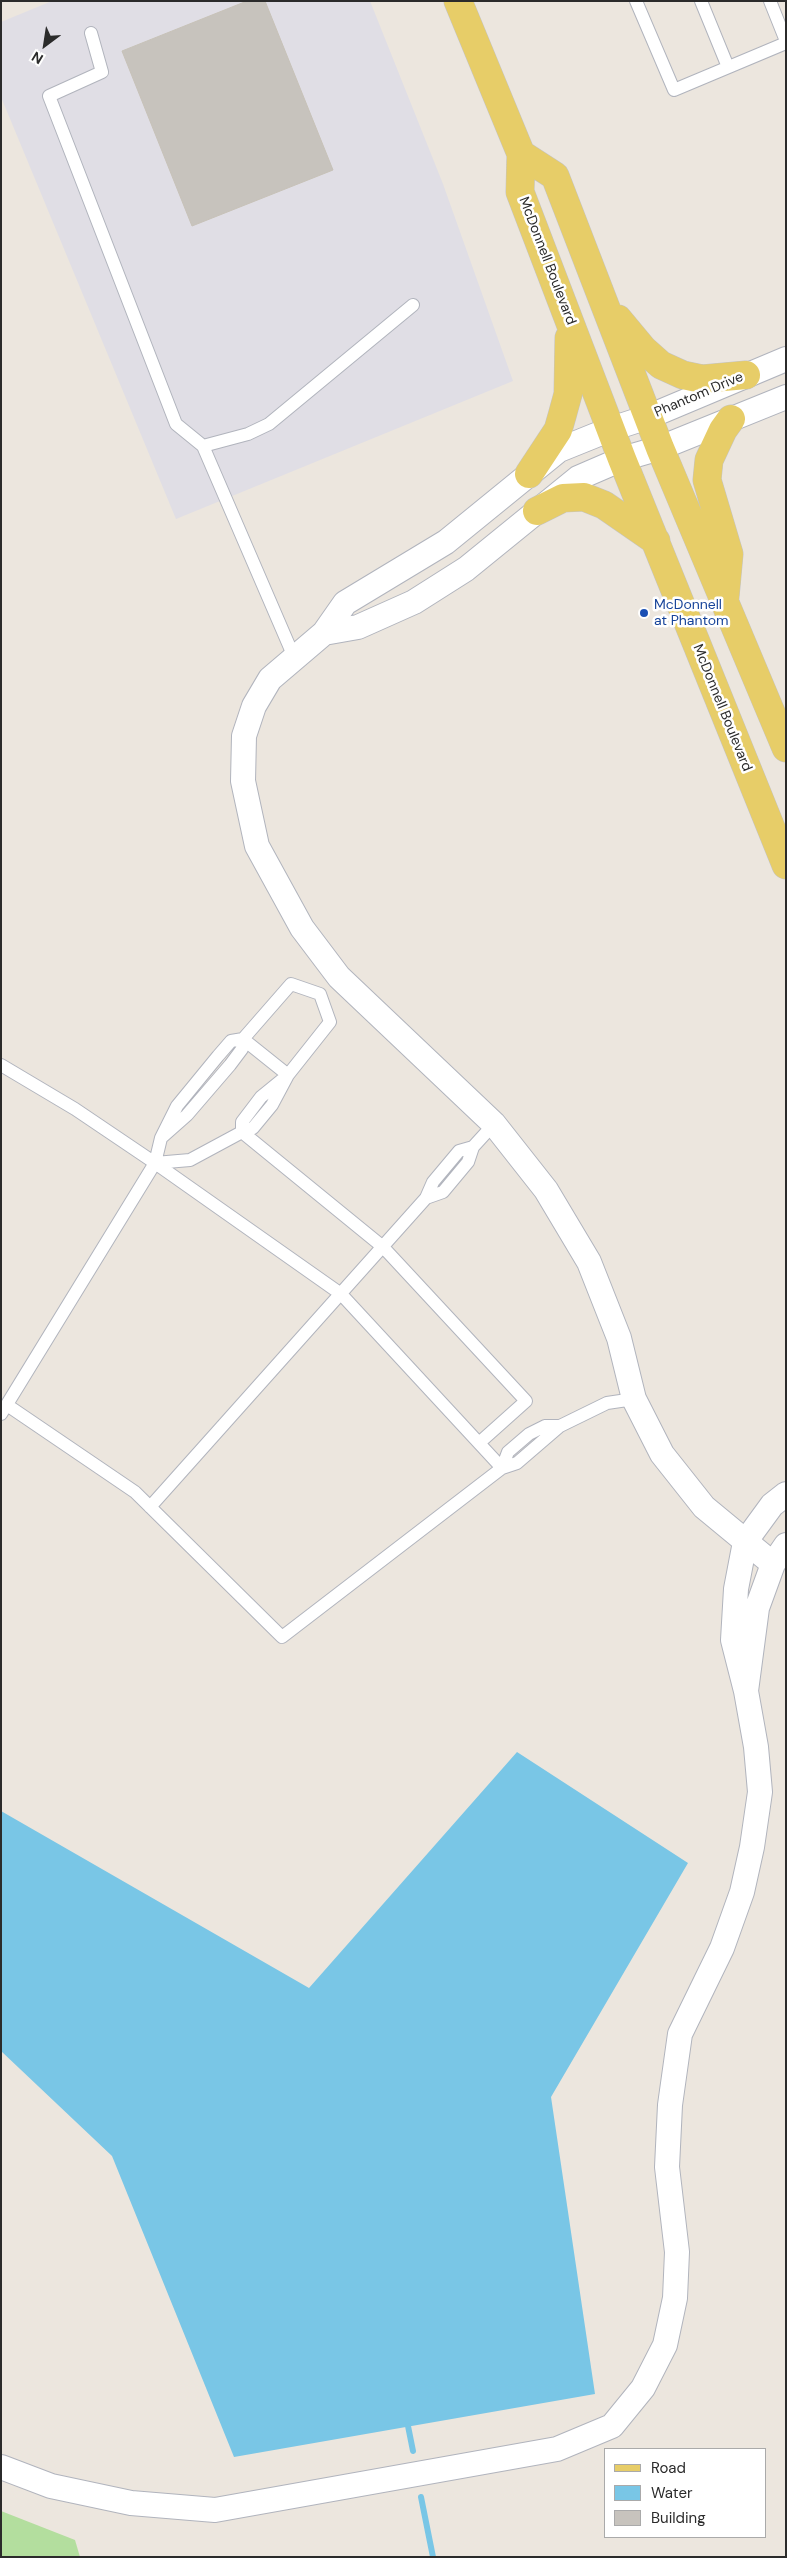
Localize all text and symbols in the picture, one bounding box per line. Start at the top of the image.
north arrow [20,20,70,70]
text: N [28,48,46,68]
street label: McDonnell Boulevard [515,195,579,327]
street label: Phantom Drive [652,369,746,421]
place label: McDonnell at Phantom [654,597,729,630]
marker: McDonnell at Phantom [638,607,650,619]
street label: McDonnell Boulevard [689,642,755,774]
legend [604,2448,767,2538]
text: Road [651,2458,686,2478]
text: Water [651,2483,692,2503]
text: Building [651,2508,706,2528]

